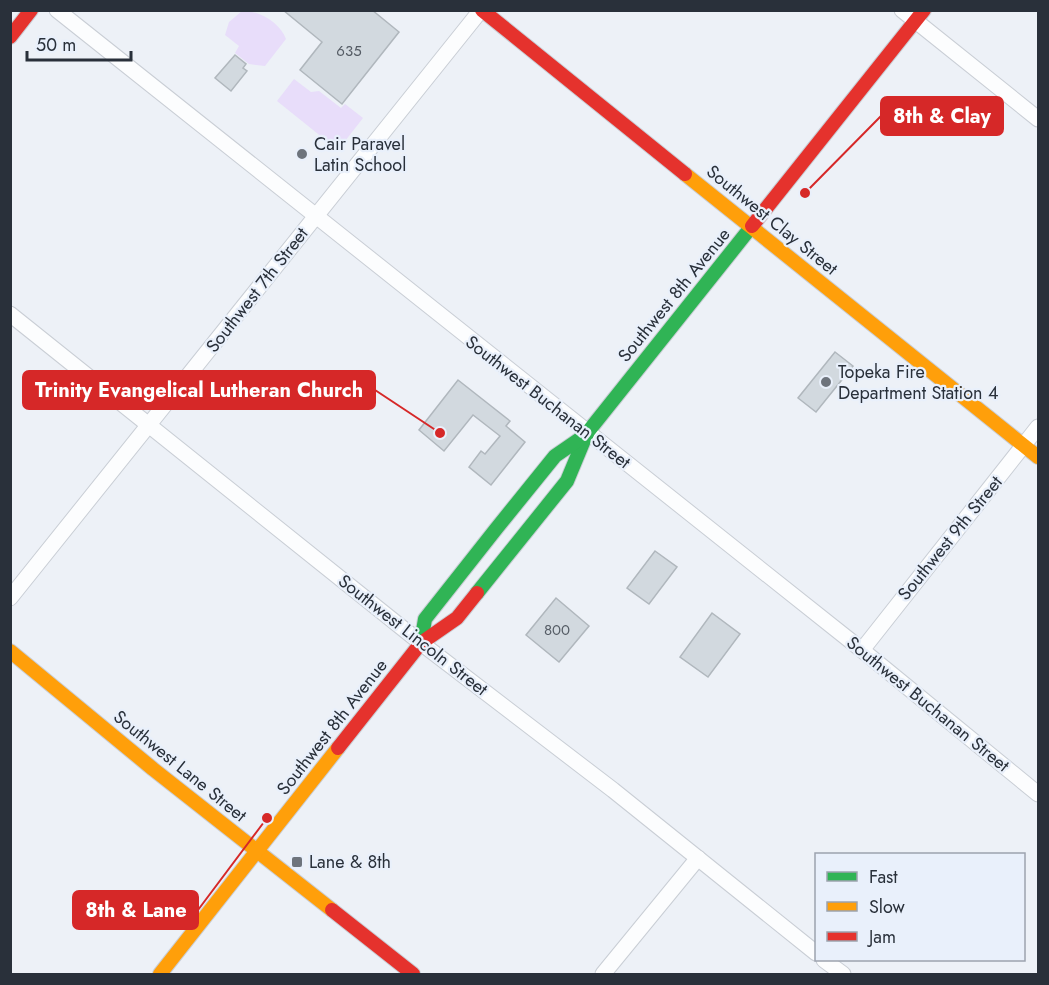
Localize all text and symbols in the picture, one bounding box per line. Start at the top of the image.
scale bar [27,24,130,62]
text: 50 m [36,32,76,58]
house number: 635 [336,40,362,62]
callout: 8th & Clay [881,97,1003,135]
text: 8th & Clay [893,102,991,131]
place label: Cair Paravel Latin School [314,131,406,178]
marker: Cair Paravel Latin School [295,147,309,161]
street label: Southwest Clay Street [701,159,844,282]
street label: Southwest 7th Street [200,221,315,358]
street label: Southwest 8th Avenue [612,222,736,368]
street label: Southwest Buchanan Street [460,329,637,475]
place label: Topeka Fire Department Station 4 [838,359,998,406]
callout: Trinity Evangelical Lutheran Church [23,371,375,409]
marker: Topeka Fire Department Station 4 [819,375,833,389]
text: Trinity Evangelical Lutheran Church [35,376,363,405]
street label: Southwest 9th Street [892,470,1009,606]
street label: Southwest Lincoln Street [333,568,494,702]
house number: 800 [544,619,570,641]
street label: Southwest Buchanan Street [841,630,1016,778]
street label: Southwest 8th Avenue [271,654,393,800]
street label: Southwest Lane Street [108,704,253,828]
place label: Lane & 8th [309,849,391,875]
legend [815,853,1025,961]
marker: Lane & 8th [290,855,304,869]
text: Fast [869,864,898,890]
callout: 8th & Lane [73,891,198,929]
text: Slow [869,894,906,920]
text: 8th & Lane [85,896,187,925]
text: Jam [867,924,896,950]

